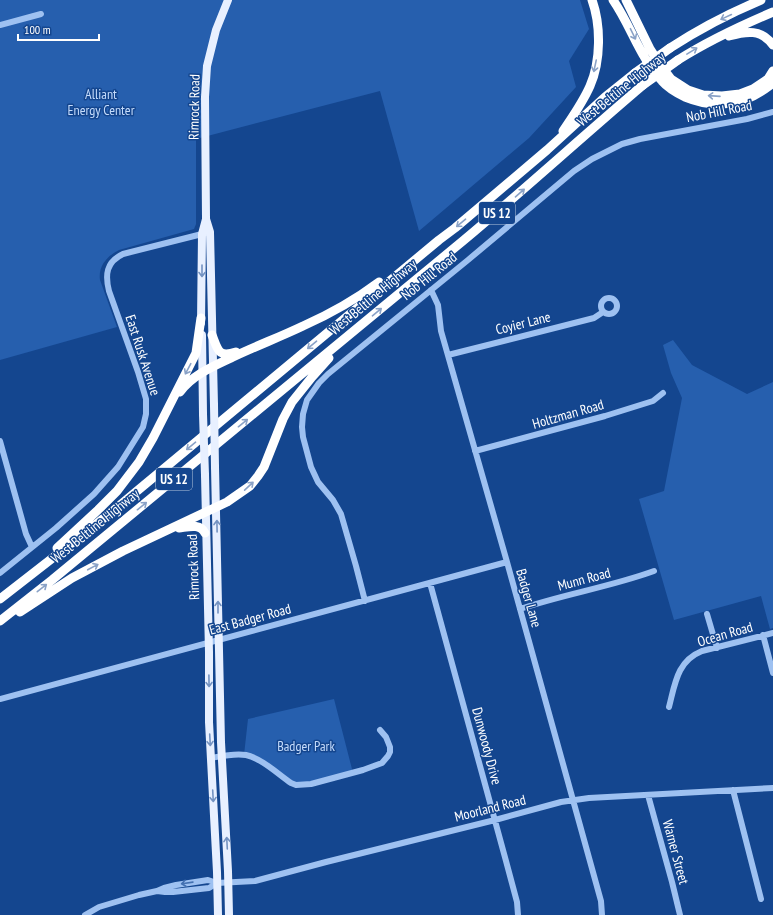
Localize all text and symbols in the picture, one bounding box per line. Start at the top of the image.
one-way arrow [720,13,732,21]
scale bar [18,16,99,42]
text: 100 m [24,22,51,37]
one-way arrow [629,28,637,40]
street label: West Beltline Highway [573,47,670,130]
one-way arrow [686,47,698,55]
one-way arrow [591,59,599,72]
street label: Rimrock Road [184,74,204,140]
park label: Alliant Energy Center [68,85,135,119]
one-way arrow [708,92,721,99]
street label: Nob Hill Road [685,96,753,126]
one-way arrow [515,188,525,197]
road number: US 12 [479,202,515,224]
one-way arrow [456,219,467,228]
street label: Nob Hill Road [397,248,461,304]
street label: West Beltline Highway [326,255,421,339]
one-way arrow [198,264,206,277]
one-way arrow [372,307,383,316]
street label: Coyier Lane [494,307,553,339]
street label: East Rusk Avenue [121,312,165,398]
one-way arrow [307,341,318,350]
one-way arrow [184,363,191,375]
street label: Holtzman Road [530,395,606,433]
one-way arrow [237,418,248,427]
one-way arrow [185,442,196,451]
road number: US 12 [156,468,192,490]
one-way arrow [244,481,254,491]
street label: West Beltline Highway [47,484,144,567]
one-way arrow [137,501,148,510]
one-way arrow [213,520,221,533]
street label: Rimrock Road [183,534,203,600]
one-way arrow [86,563,98,570]
street label: Munn Road [556,563,612,595]
street label: Badger Lane [512,567,546,630]
one-way arrow [36,584,47,592]
street label: East Badger Road [207,599,293,639]
one-way arrow [214,601,222,614]
street label: Ocean Road [695,618,755,650]
one-way arrow [205,674,213,687]
street label: Dunwoody Drive [468,705,506,787]
one-way arrow [207,733,214,746]
park label: Badger Park [277,737,335,755]
one-way arrow [210,789,217,802]
street label: Moorland Road [453,790,527,826]
street label: Warner Street [659,818,693,886]
one-way arrow [223,837,230,850]
one-way arrow [181,879,194,887]

